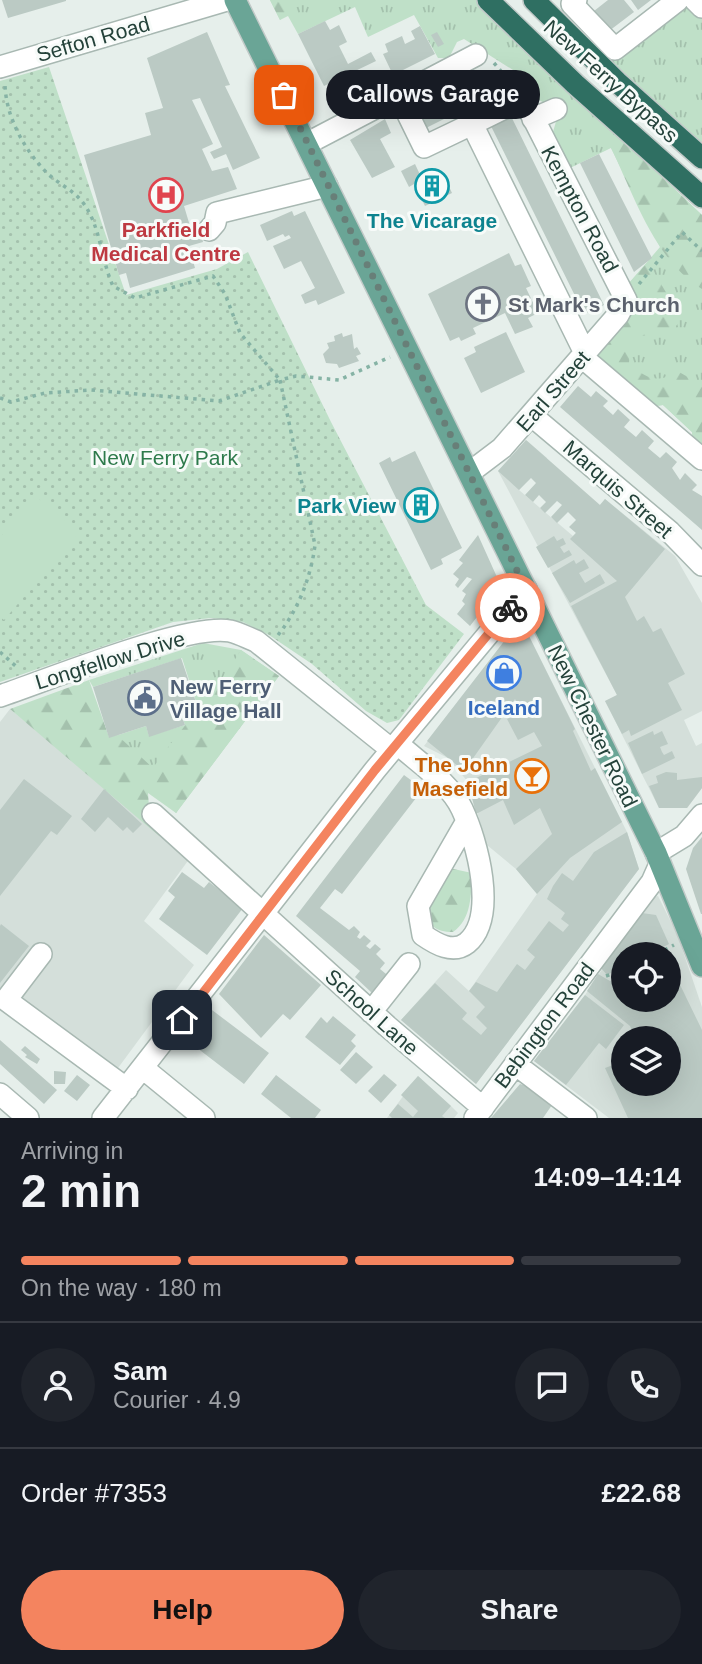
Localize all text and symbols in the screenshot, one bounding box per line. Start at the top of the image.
street label: Sefton Road [34,12,152,66]
street label: New Ferry Bypass [540,15,682,147]
pin [254,65,314,125]
callout: Callows Garage [326,70,540,119]
icon: bag [265,76,303,114]
text: Callows Garage [347,81,519,107]
street label: Kempton Road [537,142,623,276]
building icon: The Vicarage [413,167,451,205]
hospital icon: Parkfield Medical Centre [147,176,185,214]
place label: The Vicarage [367,209,497,232]
place label: Parkfield Medical Centre [91,218,241,265]
church icon: St Mark's Church [464,285,502,323]
place label: St Mark's Church [508,293,680,316]
street label: Earl Street [512,346,594,436]
street label: Marquis Street [559,436,677,543]
park label: New Ferry Park [92,446,238,469]
building icon: Park View [402,486,440,524]
place label: Park View [297,494,397,517]
courier [475,573,545,643]
icon: bike [491,589,529,627]
street label: Longfellow Drive [32,626,188,694]
street label: New Chester Road [544,641,642,811]
shop icon: Iceland [485,654,523,692]
place label: New Ferry Village Hall [170,675,282,722]
public building icon: New Ferry Village Hall [126,679,164,717]
place label: Iceland [468,696,540,719]
place label: The John Masefield [412,753,508,800]
bar icon: The John Masefield [513,757,551,795]
map controls [611,942,681,1096]
button: locate [611,942,681,1012]
street label: Bebington Road [489,958,599,1092]
street label: School Lane [321,964,423,1060]
pin [152,990,212,1050]
icon: home [163,1001,201,1039]
button: layers [611,1026,681,1096]
text: Arriving in [21,1138,123,1164]
text: 14:09–14:14 [534,1162,681,1192]
text: 2 min [21,1165,141,1217]
text: On the way · 180 m [21,1275,222,1301]
button: person [21,1348,95,1422]
button: chat [515,1348,589,1422]
button: phone [607,1348,681,1422]
text: Sam [113,1356,168,1386]
text: Courier · 4.9 [113,1387,241,1413]
text: Order #7353 [21,1478,167,1508]
text: £22.68 [601,1478,681,1508]
button: Help [21,1570,344,1650]
button: Share [358,1570,681,1650]

